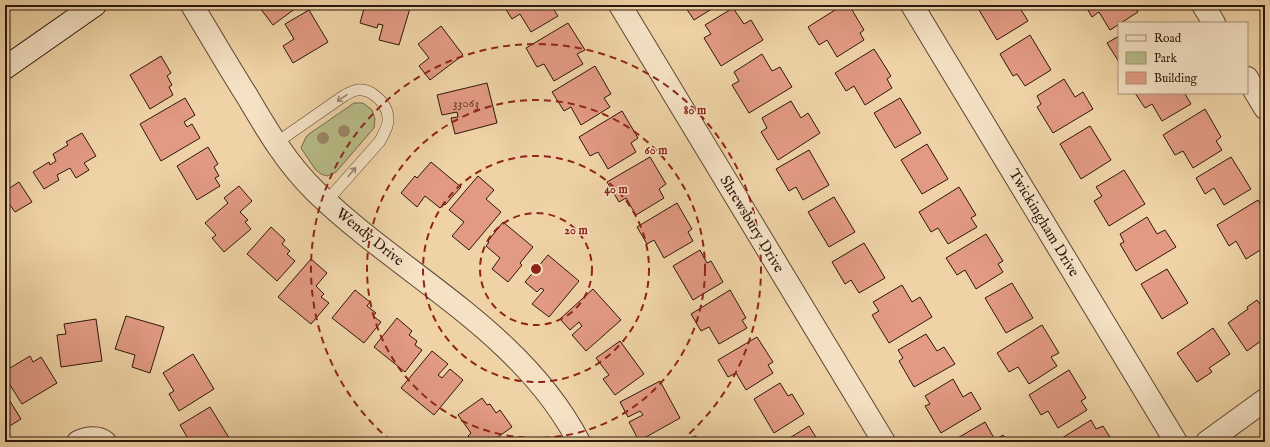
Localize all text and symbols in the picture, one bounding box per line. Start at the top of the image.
legend [1118,22,1248,94]
text: Road [1154,31,1182,46]
text: Park [1154,51,1177,66]
text: Building [1154,71,1198,86]
one-way arrow [336,94,347,102]
house number: 33063 [453,95,479,112]
text: 80 m [684,103,707,118]
text: 60 m [645,143,668,158]
street label: Twickingham Drive [1004,166,1084,280]
one-way arrow [347,168,356,178]
street label: Shrewsbury Drive [716,172,789,276]
text: 40 m [604,182,629,197]
street label: Wendy Drive [332,204,408,270]
text: 20 m [564,223,588,238]
centre of rings [529,262,543,276]

